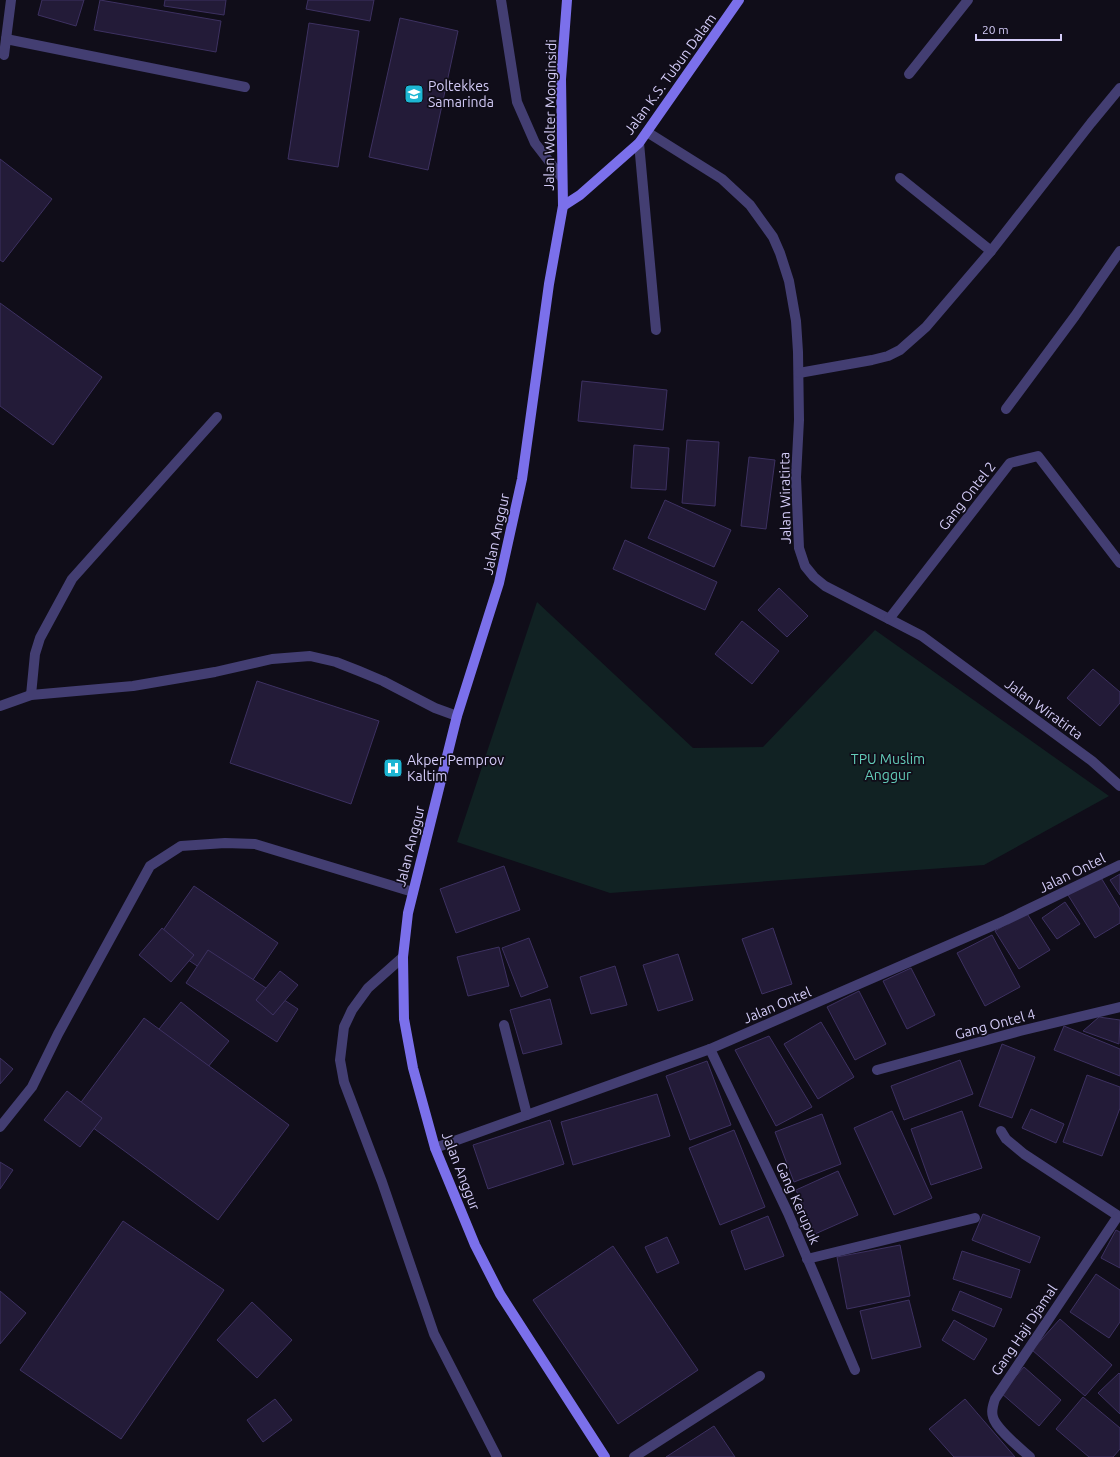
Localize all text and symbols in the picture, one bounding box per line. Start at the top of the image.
street label: Jalan K.S. Tubun Dalam [621,10,719,138]
scale bar [976,16,1061,42]
text: 20 m [982,23,1009,36]
street label: Jalan Wolter Monginsidi [541,39,559,191]
place label: Poltekkes Samarinda [428,78,494,110]
school or university icon: Poltekkes Samarinda [403,83,425,105]
street label: Jalan Wiratirta [776,452,794,544]
street label: Gang Ontel 2 [935,459,999,533]
street label: Jalan Anggur [480,491,513,576]
street label: Jalan Wiratirta [1002,675,1086,743]
park label: TPU Muslim Anggur [851,751,925,783]
place label: Akper Pemprov Kaltim [407,752,504,784]
hospital icon: Akper Pemprov Kaltim [382,757,404,779]
street label: Jalan Anggur [392,803,428,888]
street label: Jalan Ontel [1036,850,1108,896]
street label: Jalan Ontel [741,983,814,1026]
street label: Gang Ontel 4 [953,1006,1037,1042]
street label: Jalan Anggur [439,1130,484,1213]
street label: Gang Kerupuk [773,1159,823,1247]
street label: Gang Haji Djamal [988,1281,1060,1378]

